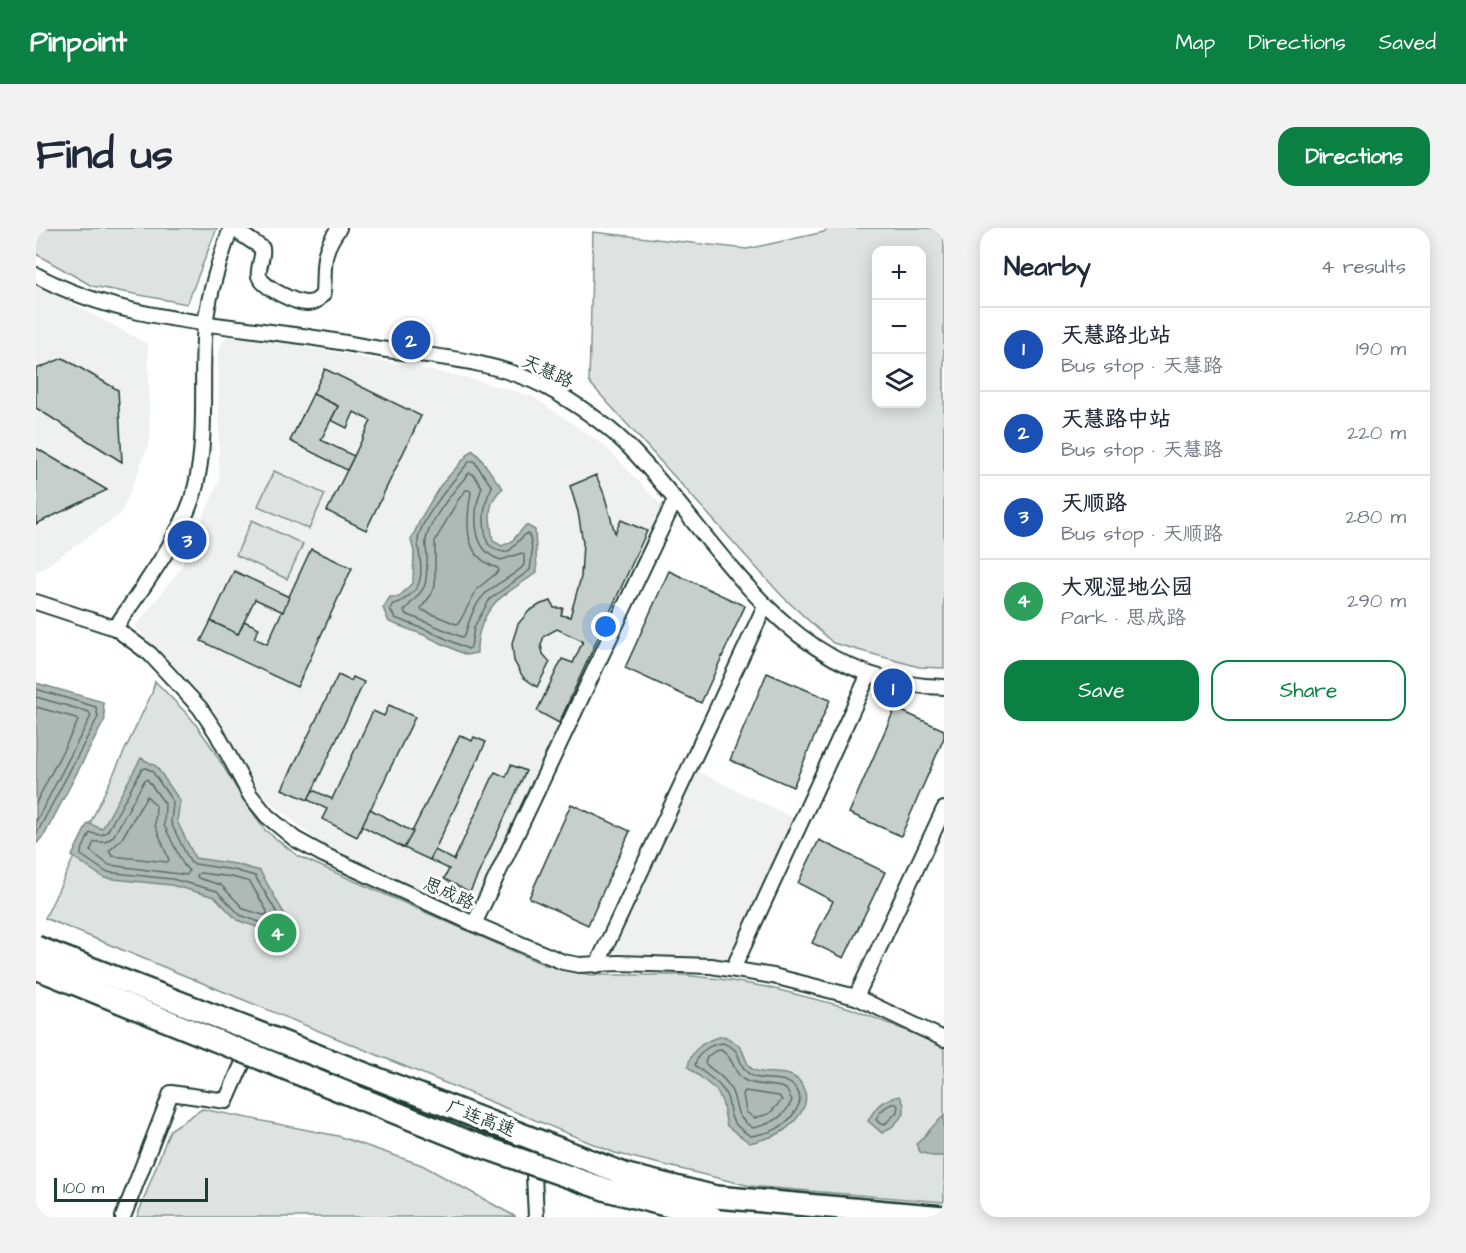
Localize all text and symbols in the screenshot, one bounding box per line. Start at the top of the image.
text: Pinpoint [30,23,127,62]
text: Map [1175,28,1215,57]
text: Directions [1248,28,1346,57]
text: Saved [1379,28,1436,57]
text: Find us [36,127,173,185]
button: Directions [1278,127,1430,186]
map controls [872,246,926,408]
button: + [872,246,926,300]
text: Nearby [1004,249,1091,285]
text: 4 results [1321,253,1406,281]
button: − [872,300,926,354]
pin: 2 [392,318,430,362]
text: 天慧路北站 [1061,320,1171,351]
text: 1 [1022,335,1025,363]
text: 190 m [1356,335,1406,363]
street label: 天慧路 [518,349,578,394]
text: Bus stop · 天慧路 [1061,352,1223,380]
button: layers [872,354,926,408]
text: 天慧路中站 [1061,404,1171,435]
text: 2 [1018,419,1029,447]
text: 220 m [1347,419,1406,447]
text: Bus stop · 天慧路 [1061,436,1223,464]
text: 天顺路 [1061,488,1127,519]
text: 3 [1018,503,1029,531]
text: 280 m [1345,503,1406,531]
pin: 3 [168,518,206,562]
text: Bus stop · 天顺路 [1061,520,1223,548]
text: 大观湿地公园 [1061,572,1193,603]
text: 4 [1017,587,1030,615]
text: 290 m [1347,587,1406,615]
text: Park · 思成路 [1061,604,1186,632]
your location [591,612,620,641]
button: Save [1004,660,1199,721]
button: Share [1211,660,1406,721]
pin: 1 [874,666,912,710]
street label: 思成路 [419,871,479,916]
pin: 4 [258,910,296,956]
street label: 广连高速 [443,1094,519,1143]
scale bar [54,1175,208,1202]
text: 100 m [63,1177,104,1199]

